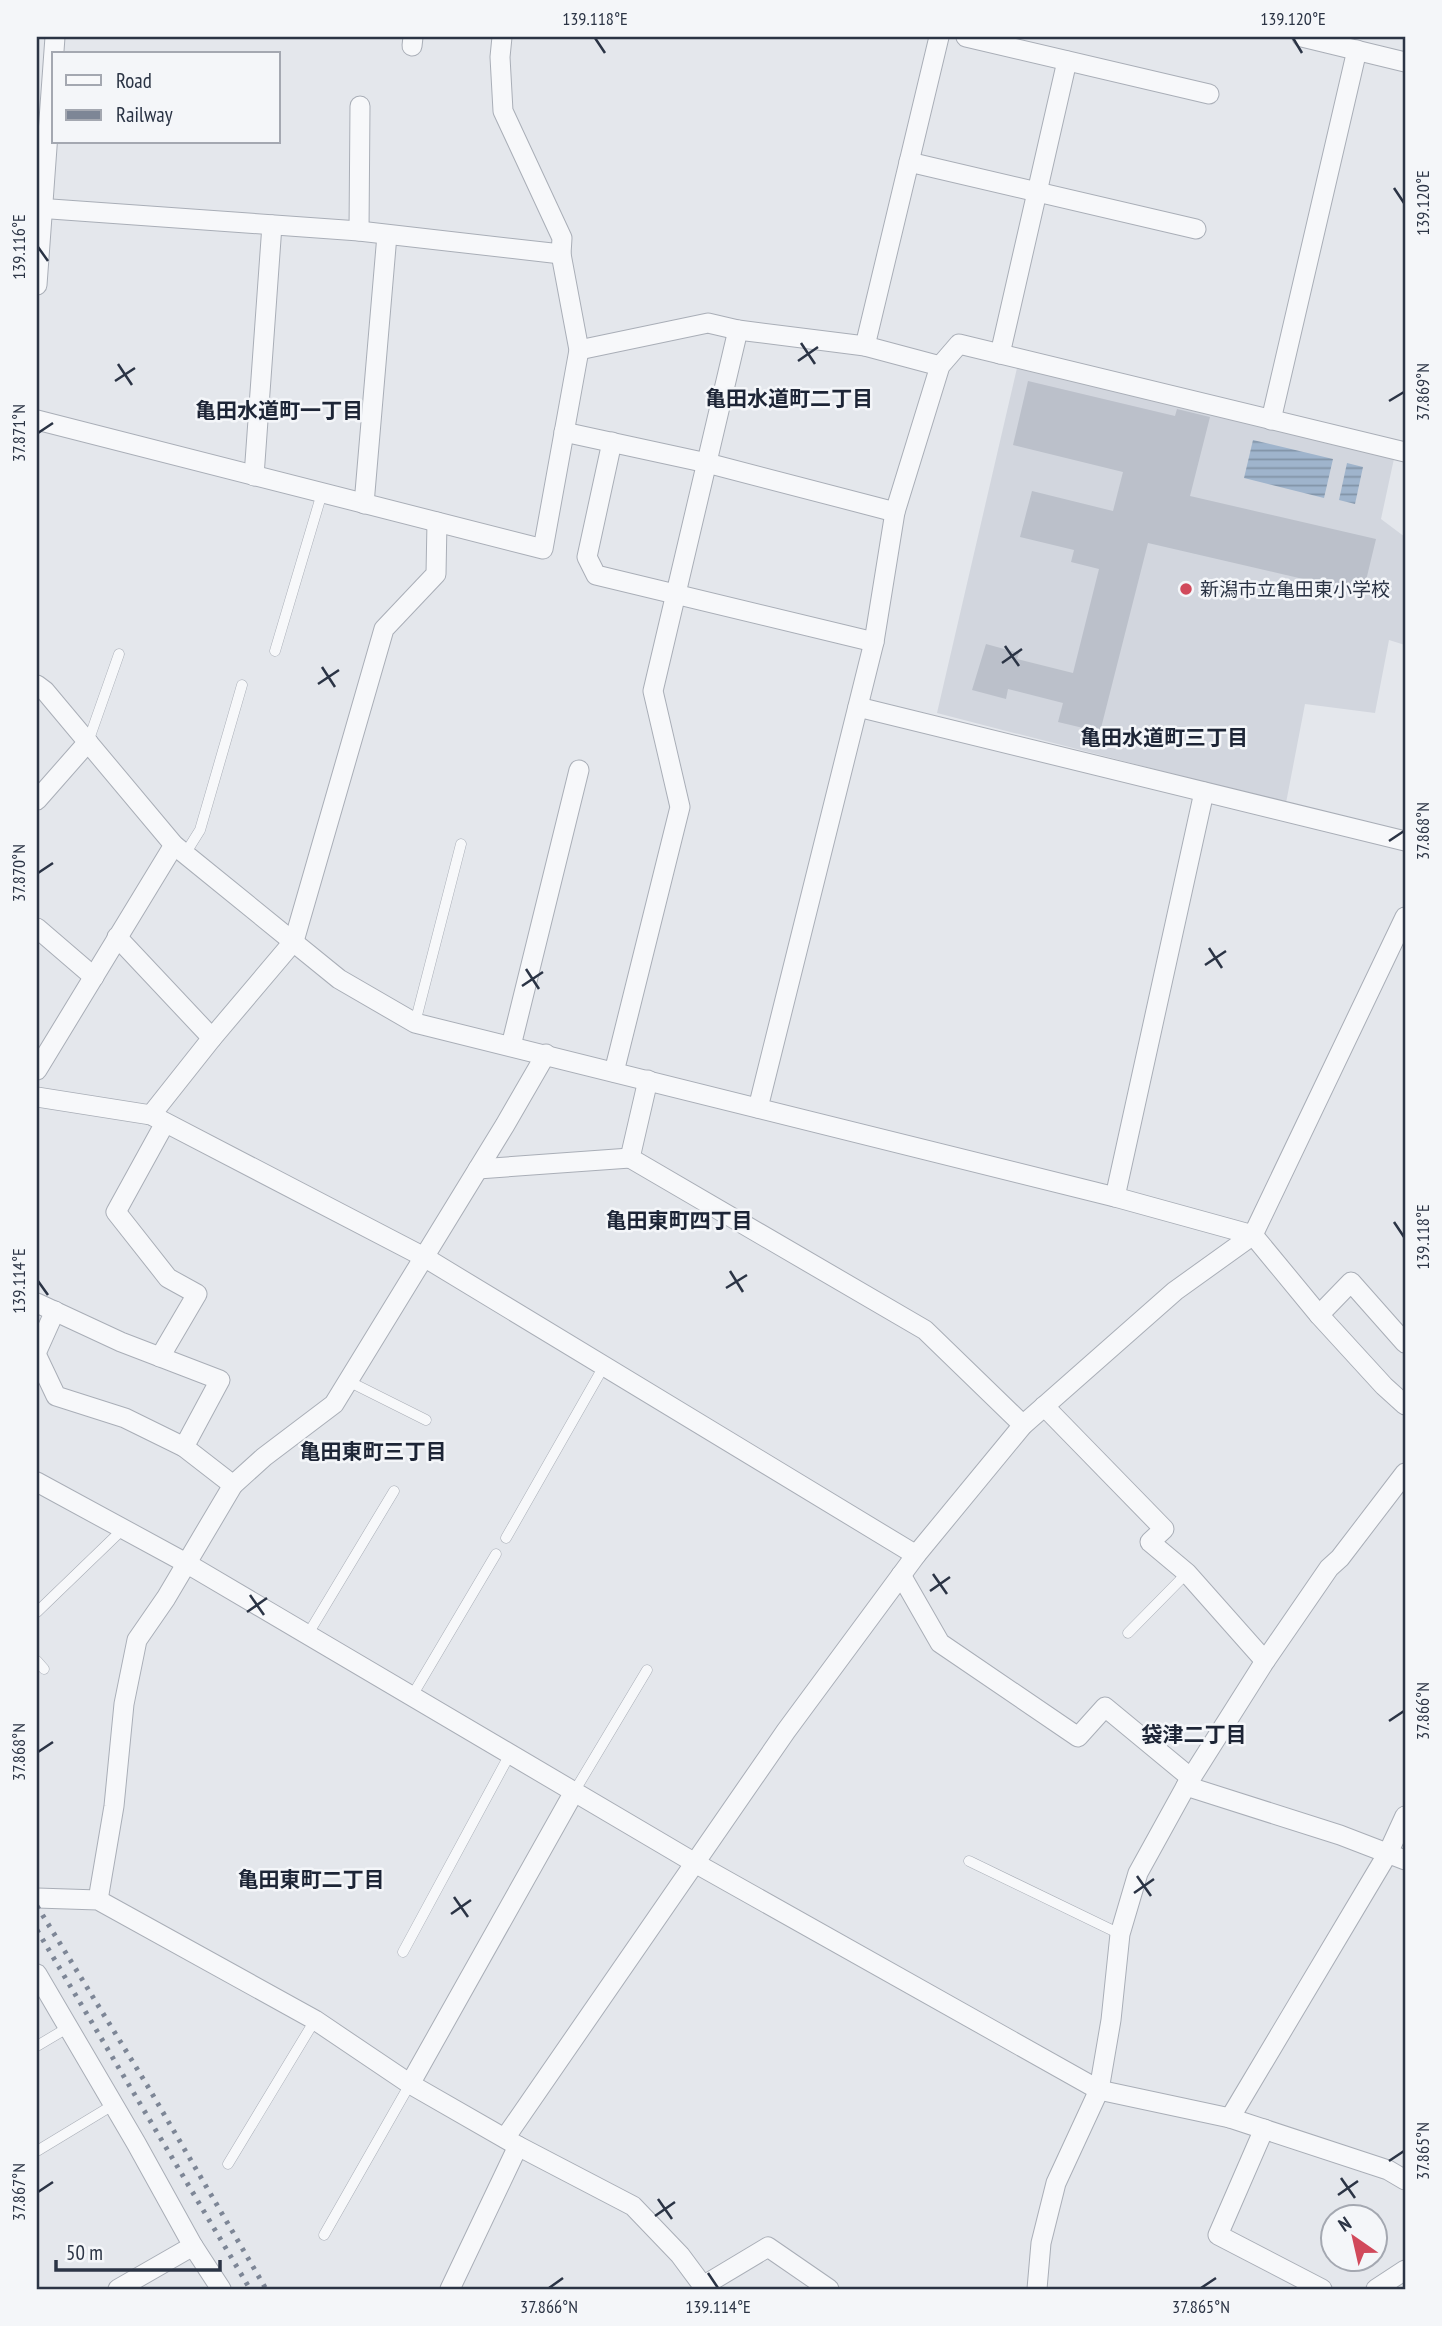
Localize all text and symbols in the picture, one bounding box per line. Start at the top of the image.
text: 139.118°E [562,7,628,30]
text: 139.120°E [1260,7,1326,30]
legend [52,52,280,144]
text: Road [116,67,152,94]
text: Railway [116,101,173,128]
text: 139.120°E [1411,170,1434,236]
text: 139.116°E [7,214,30,280]
text: 37.869°N [1411,363,1434,421]
district label: 亀田水道町二丁目 [705,385,873,412]
district label: 亀田水道町一丁目 [195,397,363,424]
text: 37.871°N [7,404,30,462]
place label: 新潟市立亀田東小学校 [1200,577,1390,601]
marker: 新潟市立亀田東小学校 [1178,581,1194,597]
district label: 亀田水道町三丁目 [1080,724,1248,751]
text: 37.868°N [1411,802,1434,860]
text: 37.870°N [7,844,30,902]
text: 139.118°E [1411,1204,1434,1270]
district label: 亀田東町四丁目 [606,1207,753,1234]
text: 139.114°E [7,1248,30,1314]
district label: 亀田東町三丁目 [300,1438,447,1465]
text: 37.866°N [1411,1682,1434,1740]
district label: 袋津二丁目 [1142,1721,1247,1748]
text: 37.868°N [7,1723,30,1781]
district label: 亀田東町二丁目 [238,1866,385,1893]
text: 37.865°N [1411,2122,1434,2180]
text: 37.867°N [7,2163,30,2221]
north arrow [1320,2204,1390,2274]
text: N [1334,2211,1355,2237]
scale bar [56,2228,220,2272]
text: 50 m [66,2239,103,2266]
text: 37.866°N [520,2295,578,2318]
text: 139.114°E [685,2295,751,2318]
text: 37.865°N [1172,2295,1230,2318]

